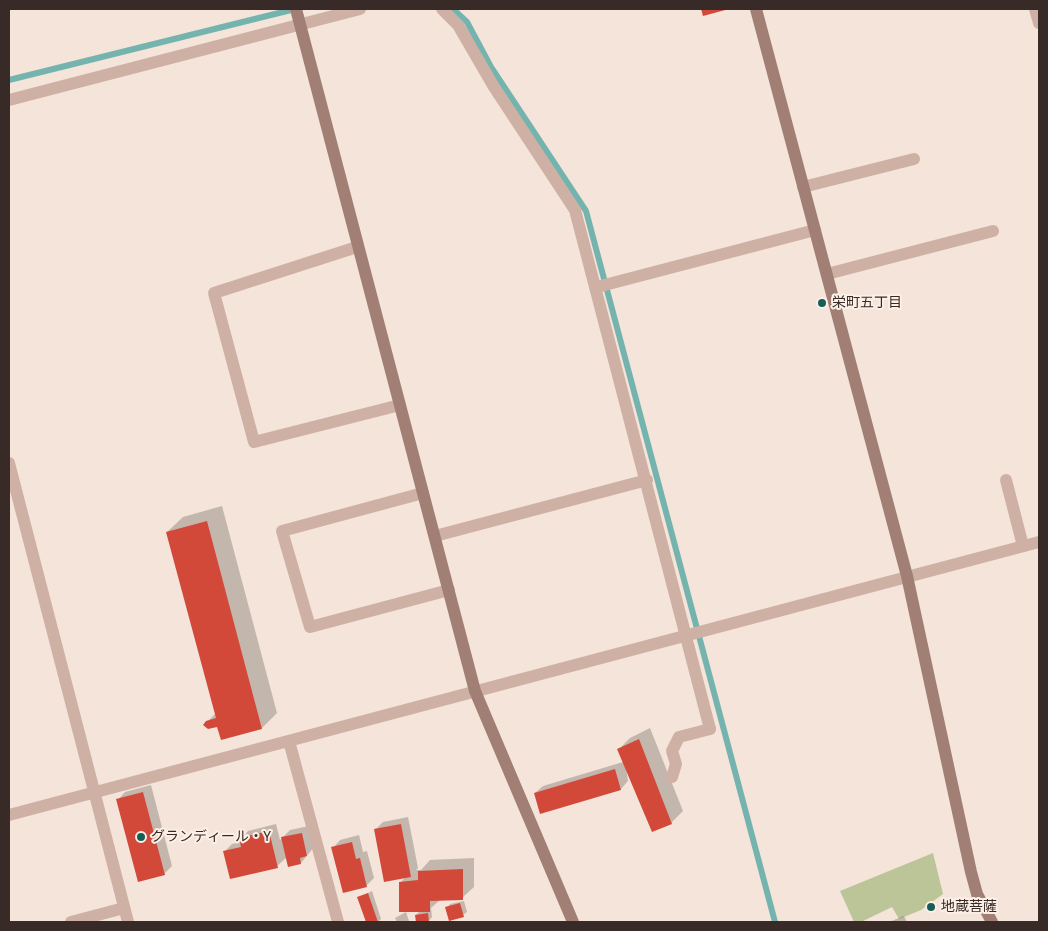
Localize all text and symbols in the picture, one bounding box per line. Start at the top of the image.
place label: 栄町五丁目 [832,295,902,311]
marker: 栄町五丁目 [816,297,828,309]
place label: グランディール・Y [151,829,271,845]
marker: グランディール・Y [135,831,147,843]
place label: 地蔵菩薩 [941,899,997,915]
marker: 地蔵菩薩 [925,901,937,913]

